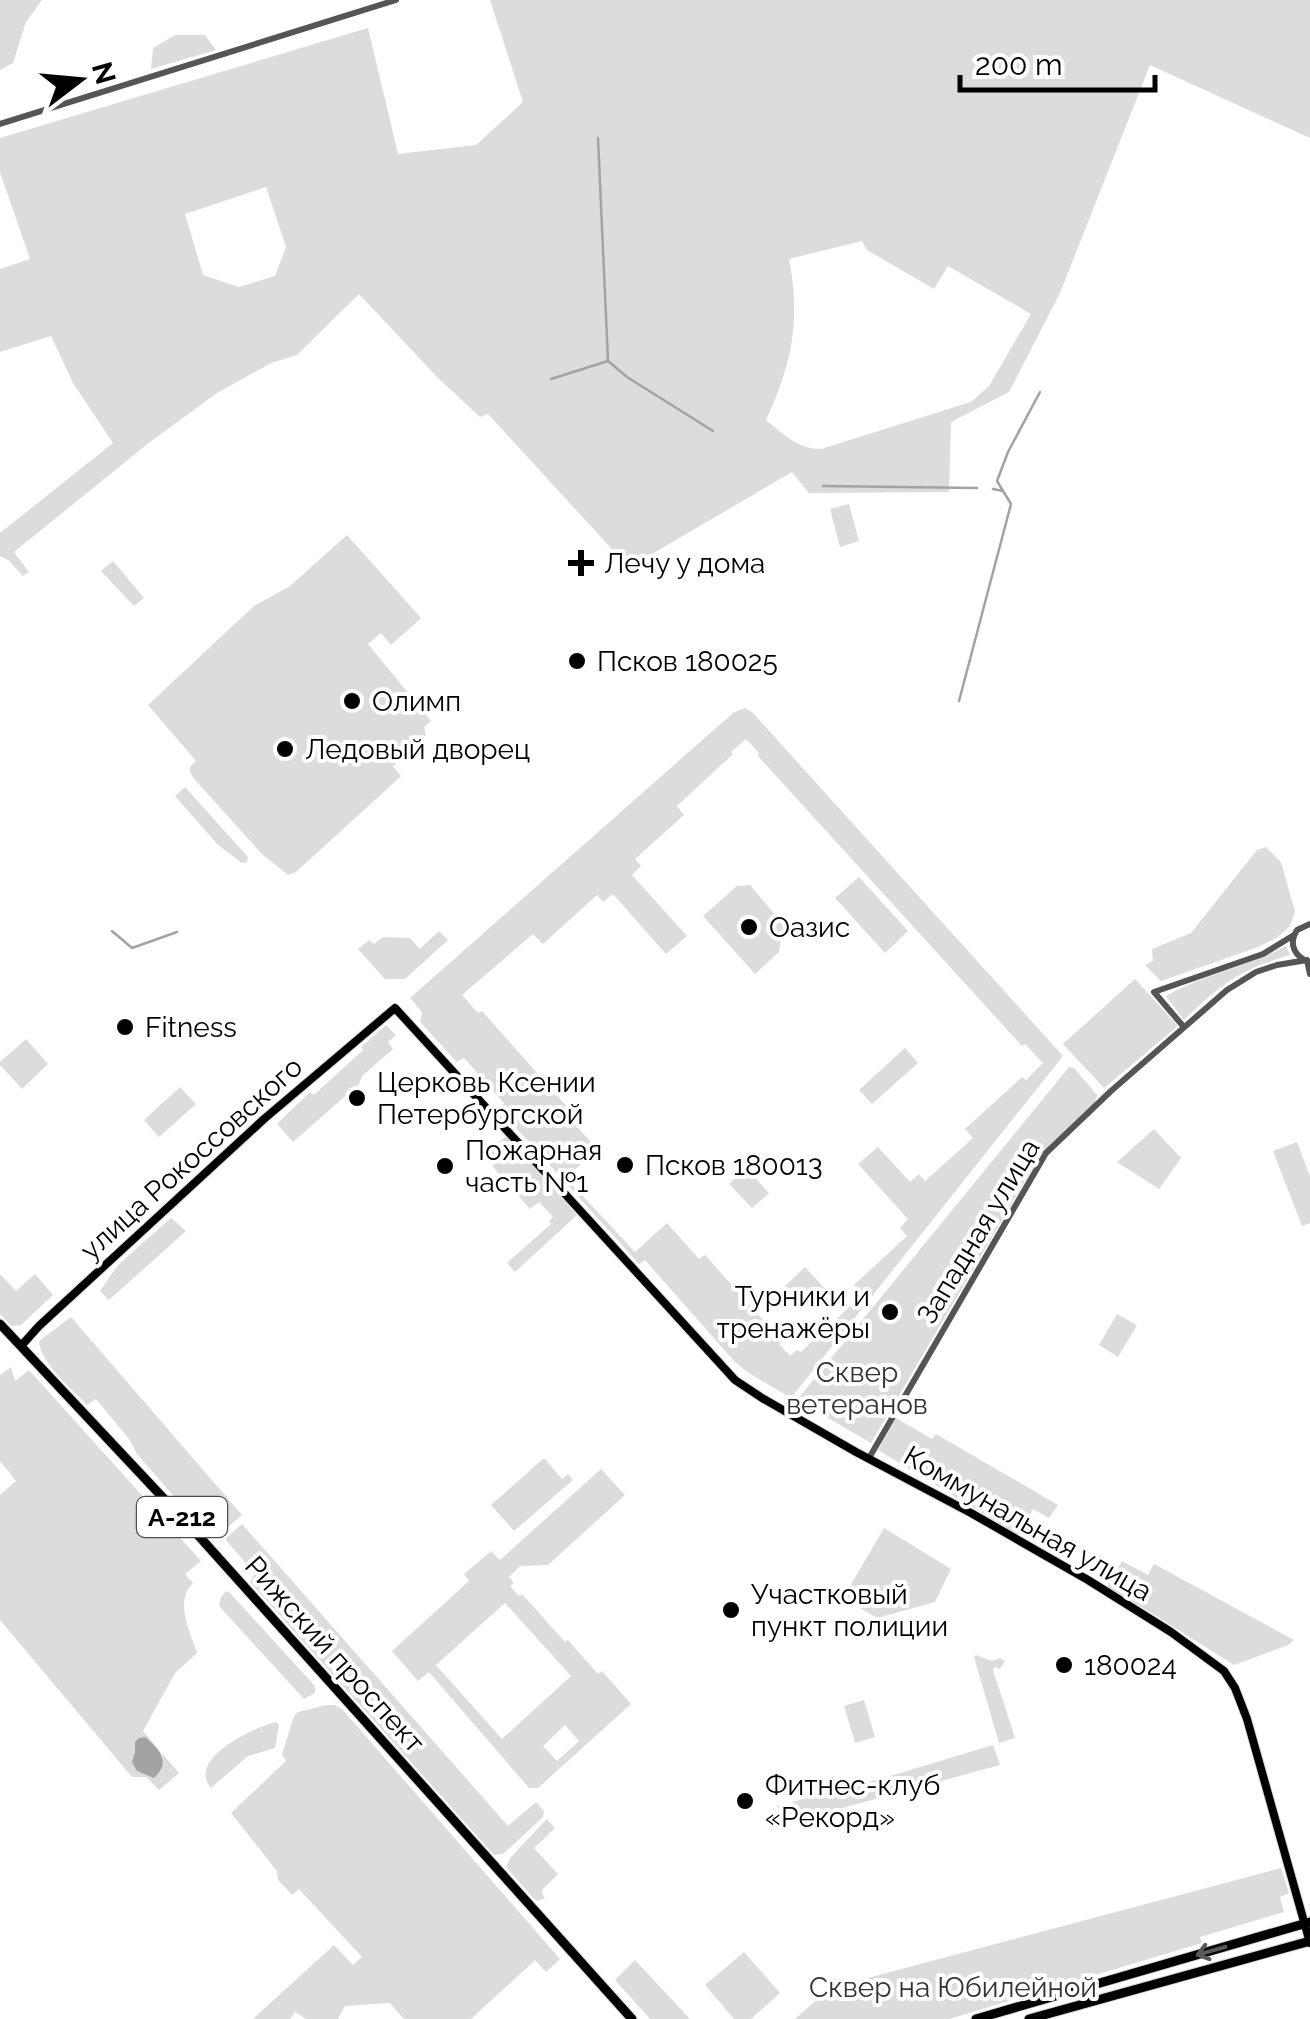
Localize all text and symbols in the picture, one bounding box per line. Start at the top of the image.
north arrow [30,30,130,130]
scale bar [960,30,1155,92]
text: 200 m [975,47,1063,82]
text: N [85,58,122,88]
place label: Лечу у дома [604,547,765,580]
marker: Лечу у дома [568,550,594,576]
place label: Псков 180025 [597,645,778,678]
marker: Псков 180025 [566,650,588,672]
place label: Олимп [372,685,461,718]
marker: Олимп [341,690,363,712]
place label: Ледовый дворец [305,733,530,766]
marker: Ледовый дворец [274,738,296,760]
place label: Оазис [769,911,850,944]
marker: Оазис [738,916,760,938]
place label: Fitness [145,1011,237,1044]
marker: Fitness [114,1016,136,1038]
street label: улица Рокоссовского [74,1050,309,1267]
place label: Церковь Ксении Петербургской [377,1066,596,1131]
marker: Церковь Ксении Петербургской [346,1087,368,1109]
street label: Западная улица [910,1133,1047,1330]
place label: Пожарная часть №1 [465,1134,602,1199]
place label: Псков 180013 [645,1149,823,1182]
marker: Псков 180013 [614,1154,636,1176]
marker: Пожарная часть №1 [434,1155,456,1177]
place label: Турники и тренажёры [717,1280,870,1345]
marker: Турники и тренажёры [879,1301,901,1323]
park label: Сквер ветеранов [786,1356,928,1421]
street label: Коммунальная улица [898,1439,1158,1608]
road number: А-212 [137,1497,227,1537]
street label: Рижский проспект [238,1550,431,1759]
place label: Участковый пункт полиции [751,1578,948,1643]
marker: Участковый пункт полиции [720,1599,742,1621]
place label: 180024 [1084,1649,1177,1682]
marker: 180024 [1053,1654,1075,1676]
place label: Фитнес-клуб «Рекорд» [765,1769,940,1834]
marker: Фитнес-клуб «Рекорд» [734,1790,756,1812]
one-way arrow [1196,1943,1228,1961]
park label: Сквер на Юбилейной [809,1971,1097,2004]

